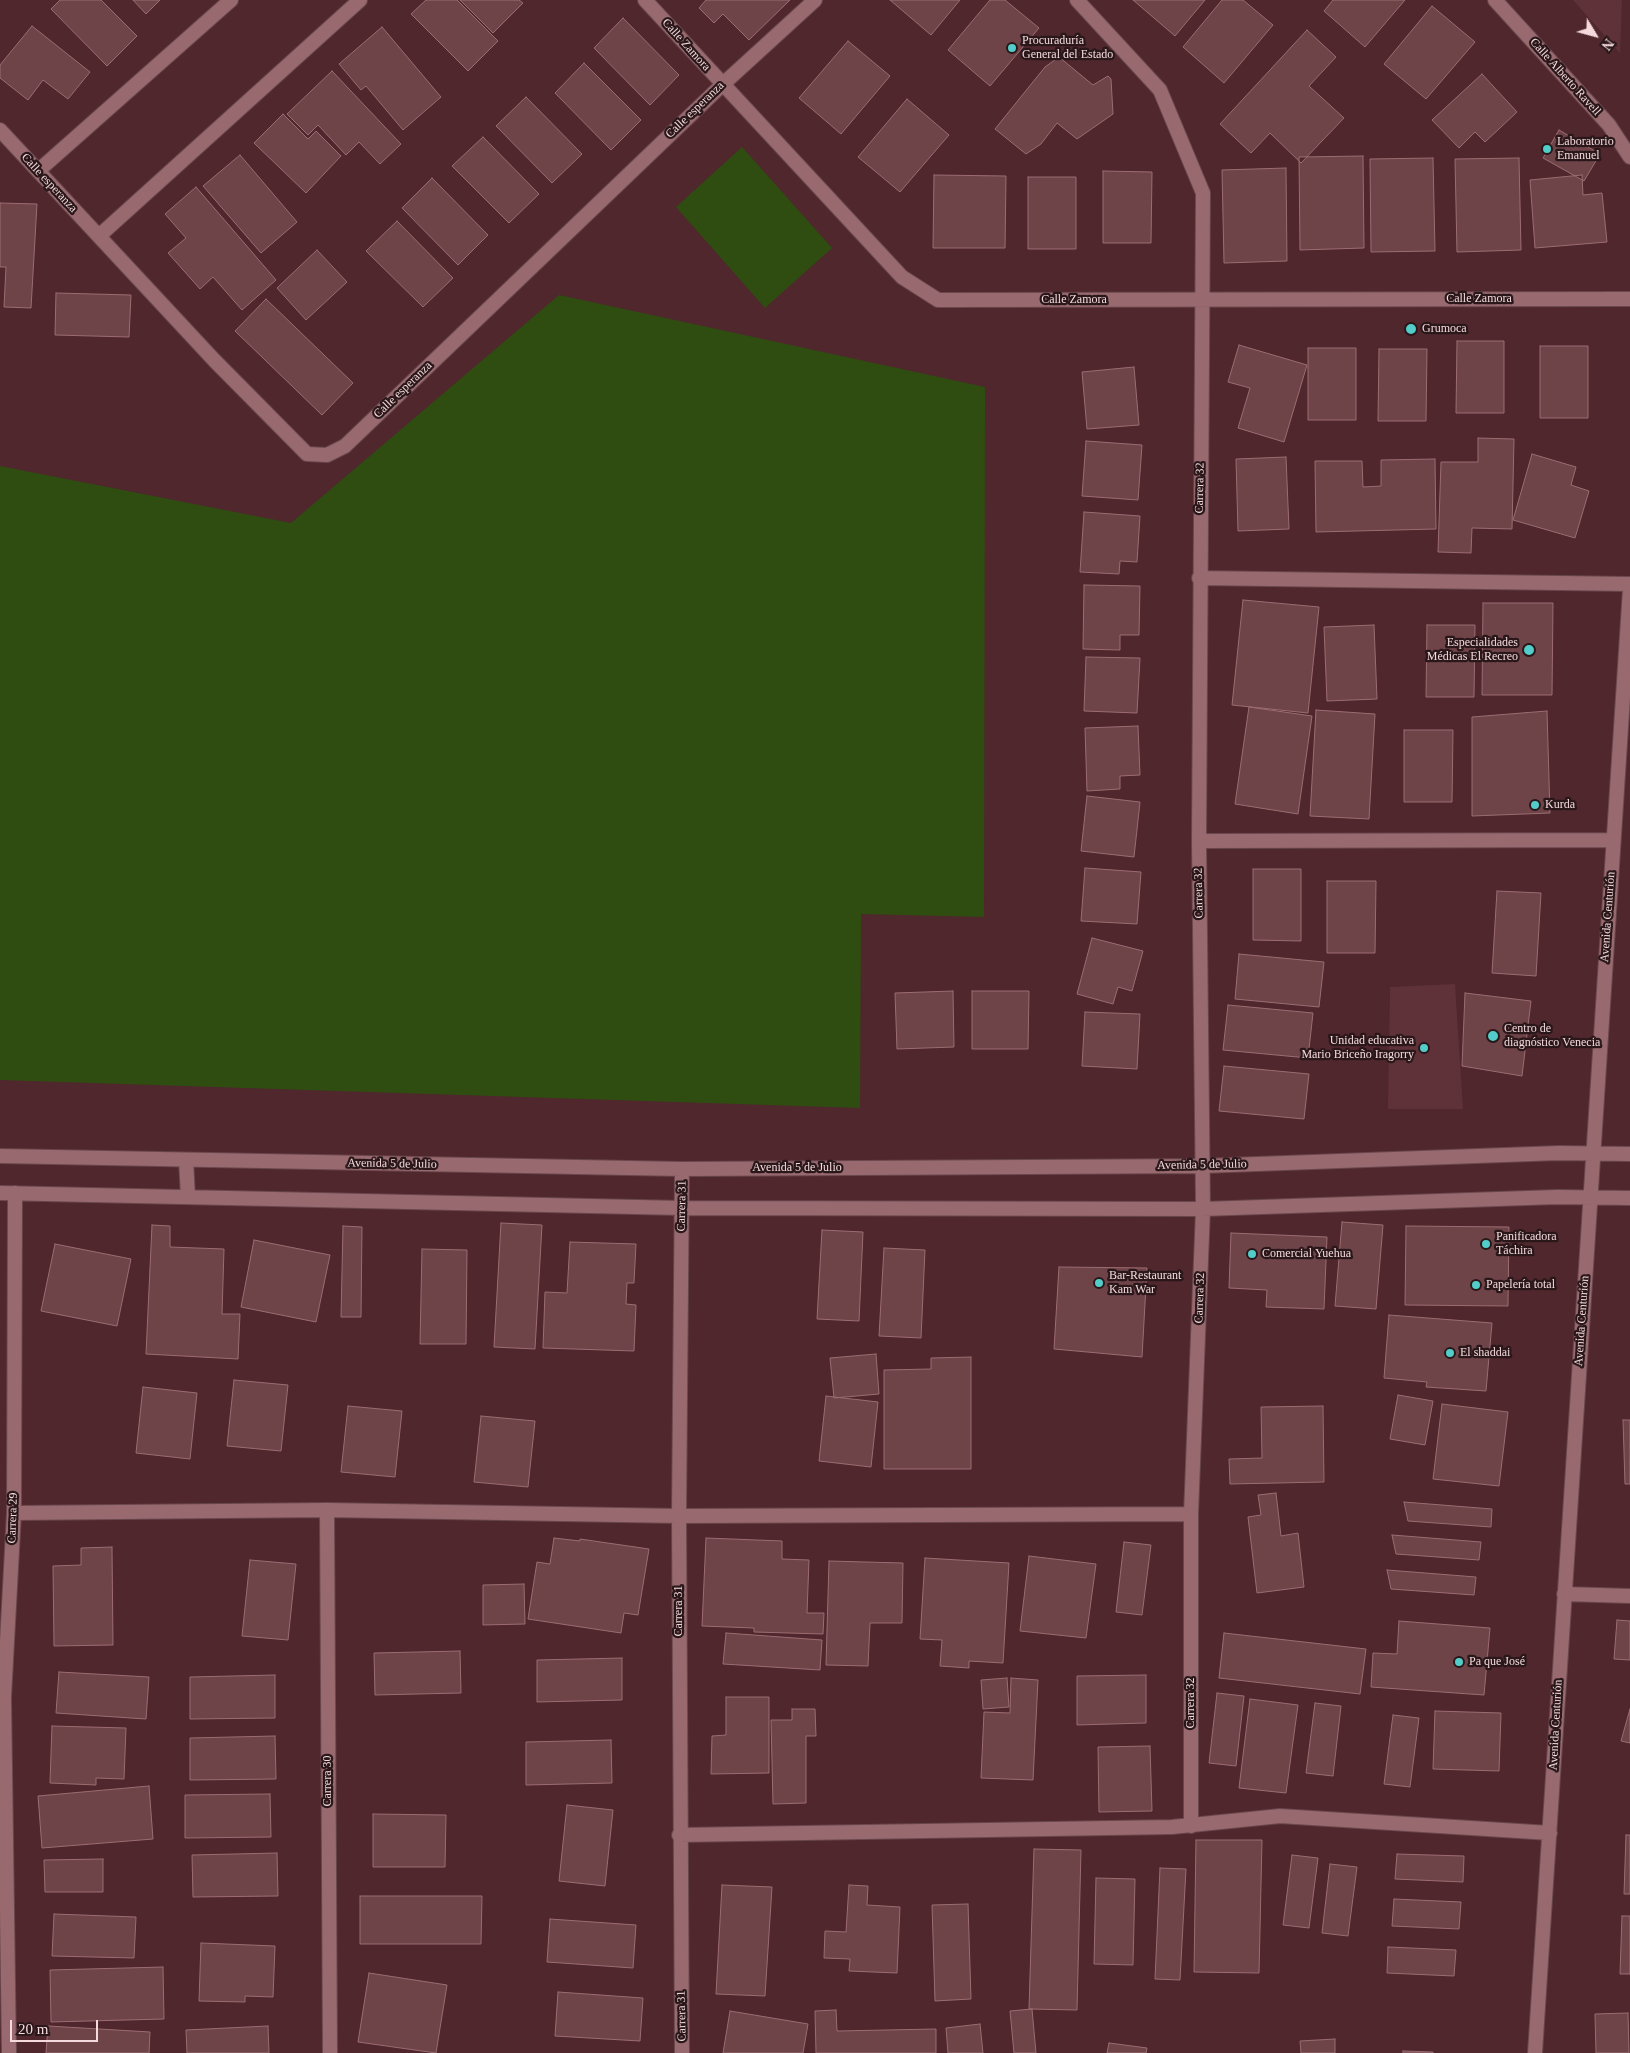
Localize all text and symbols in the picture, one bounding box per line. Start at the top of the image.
north arrow [1570,10,1620,60]
street label: Calle Zamora [659,16,713,74]
place label: Procuraduría General del Estado [1022,34,1113,62]
street label: Calle Alberto Ravell [1526,35,1604,119]
text: N [1598,36,1616,53]
marker: Procuraduría General del Estado [1006,42,1018,54]
street label: Calle esperanza [663,79,727,141]
place label: Laboratorio Emanuel [1557,135,1614,163]
marker: Laboratorio Emanuel [1541,143,1553,155]
street label: Calle esperanza [18,150,80,216]
street label: Calle Zamora [1446,292,1512,306]
street label: Calle Zamora [1041,293,1107,307]
marker: Grumoca [1404,322,1418,336]
place label: Grumoca [1422,322,1467,336]
street label: Calle esperanza [371,359,435,421]
street label: Carrera 32 [1192,462,1208,514]
place label: Especialidades Médicas El Recreo [1427,636,1518,664]
marker: Especialidades Médicas El Recreo [1522,643,1536,657]
place label: Kurda [1545,798,1575,812]
marker: Kurda [1529,799,1541,811]
street label: Carrera 32 [1191,867,1207,919]
street label: Avenida Centurión [1598,871,1618,963]
place label: Centro de diagnóstico Venecia [1504,1022,1600,1050]
marker: Centro de diagnóstico Venecia [1486,1029,1500,1043]
place label: Unidad educativa Mario Briceño Iragorry [1301,1034,1414,1062]
marker: Unidad educativa Mario Briceño Iragorry [1418,1042,1430,1054]
street label: Avenida 5 de Julio [347,1156,437,1172]
street label: Avenida 5 de Julio [1157,1157,1247,1173]
street label: Avenida 5 de Julio [752,1161,842,1175]
street label: Carrera 31 [674,1180,690,1232]
place label: Panificadora Táchira [1496,1230,1557,1258]
marker: Panificadora Táchira [1480,1238,1492,1250]
place label: Comercial Yuehua [1262,1247,1351,1261]
marker: Comercial Yuehua [1246,1248,1258,1260]
place label: Bar-Restaurant Kam War [1109,1269,1181,1297]
street label: Carrera 32 [1192,1272,1208,1324]
street label: Avenida Centurión [1572,1275,1592,1367]
marker: Bar-Restaurant Kam War [1093,1277,1105,1289]
place label: Papelería total [1486,1278,1555,1292]
marker: Papelería total [1470,1279,1482,1291]
place label: El shaddai [1460,1346,1510,1360]
marker: El shaddai [1444,1347,1456,1359]
street label: Carrera 29 [5,1492,21,1544]
street label: Carrera 31 [672,1586,686,1636]
place label: Pa que José [1469,1655,1525,1669]
marker: Pa que José [1453,1656,1465,1668]
street label: Carrera 32 [1184,1678,1198,1728]
street label: Avenida Centurión [1546,1679,1566,1771]
street label: Carrera 30 [321,1756,335,1806]
street label: Carrera 31 [674,1990,690,2042]
scale bar [12,2010,100,2042]
text: 20 m [18,2021,48,2037]

